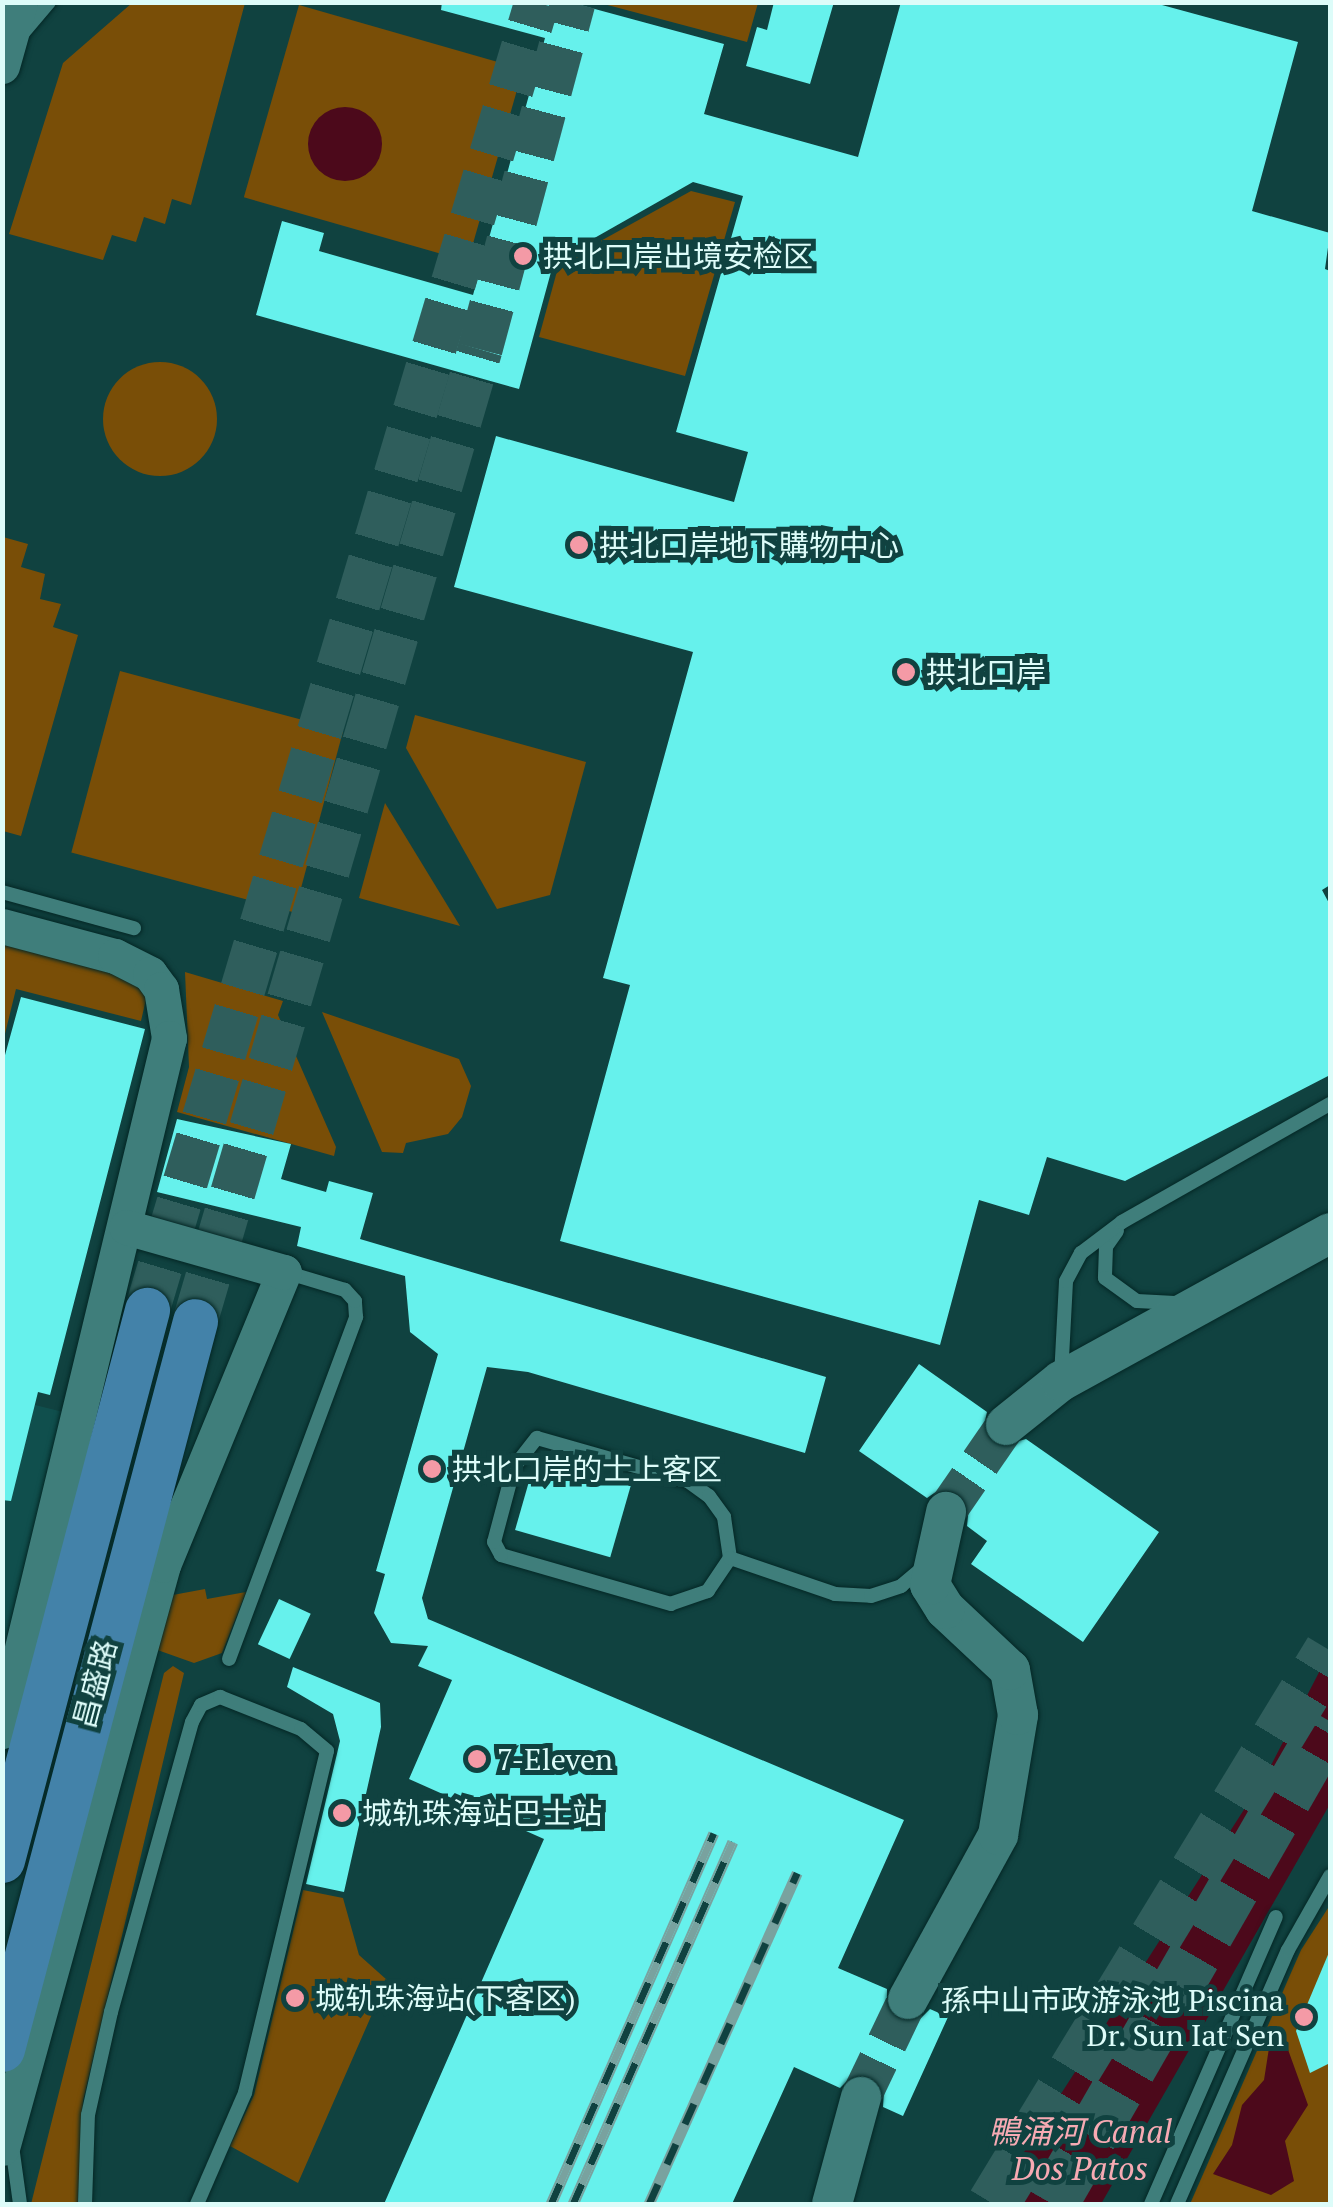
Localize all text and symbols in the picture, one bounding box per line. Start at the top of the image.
place label: 拱北口岸出境安检区 [543,238,813,274]
marker: 拱北口岸出境安检区 [512,245,534,267]
place label: 拱北口岸地下購物中心 [599,527,899,563]
marker: 拱北口岸地下購物中心 [568,534,590,556]
place label: 拱北口岸 [926,654,1046,690]
marker: 拱北口岸 [895,661,917,683]
place label: 拱北口岸的士上客区 [452,1451,722,1487]
marker: 拱北口岸的士上客区 [421,1458,443,1480]
street label: 昌盛路 [66,1636,124,1732]
place label: 7-Eleven [497,1741,613,1777]
marker: 7-Eleven [466,1748,488,1770]
place label: 城轨珠海站巴士站 [362,1795,602,1831]
marker: 城轨珠海站巴士站 [331,1802,353,1824]
place label: 城轨珠海站(下客区) [315,1980,576,2016]
place label: 孫中山市政游泳池 Piscina Dr. Sun Iat Sen [941,1982,1284,2052]
marker: 城轨珠海站(下客区) [284,1987,306,2009]
marker: 孫中山市政游泳池 Piscina Dr. Sun Iat Sen [1293,2006,1315,2028]
water label: 鴨涌河 Canal Dos Patos [988,2113,1172,2188]

